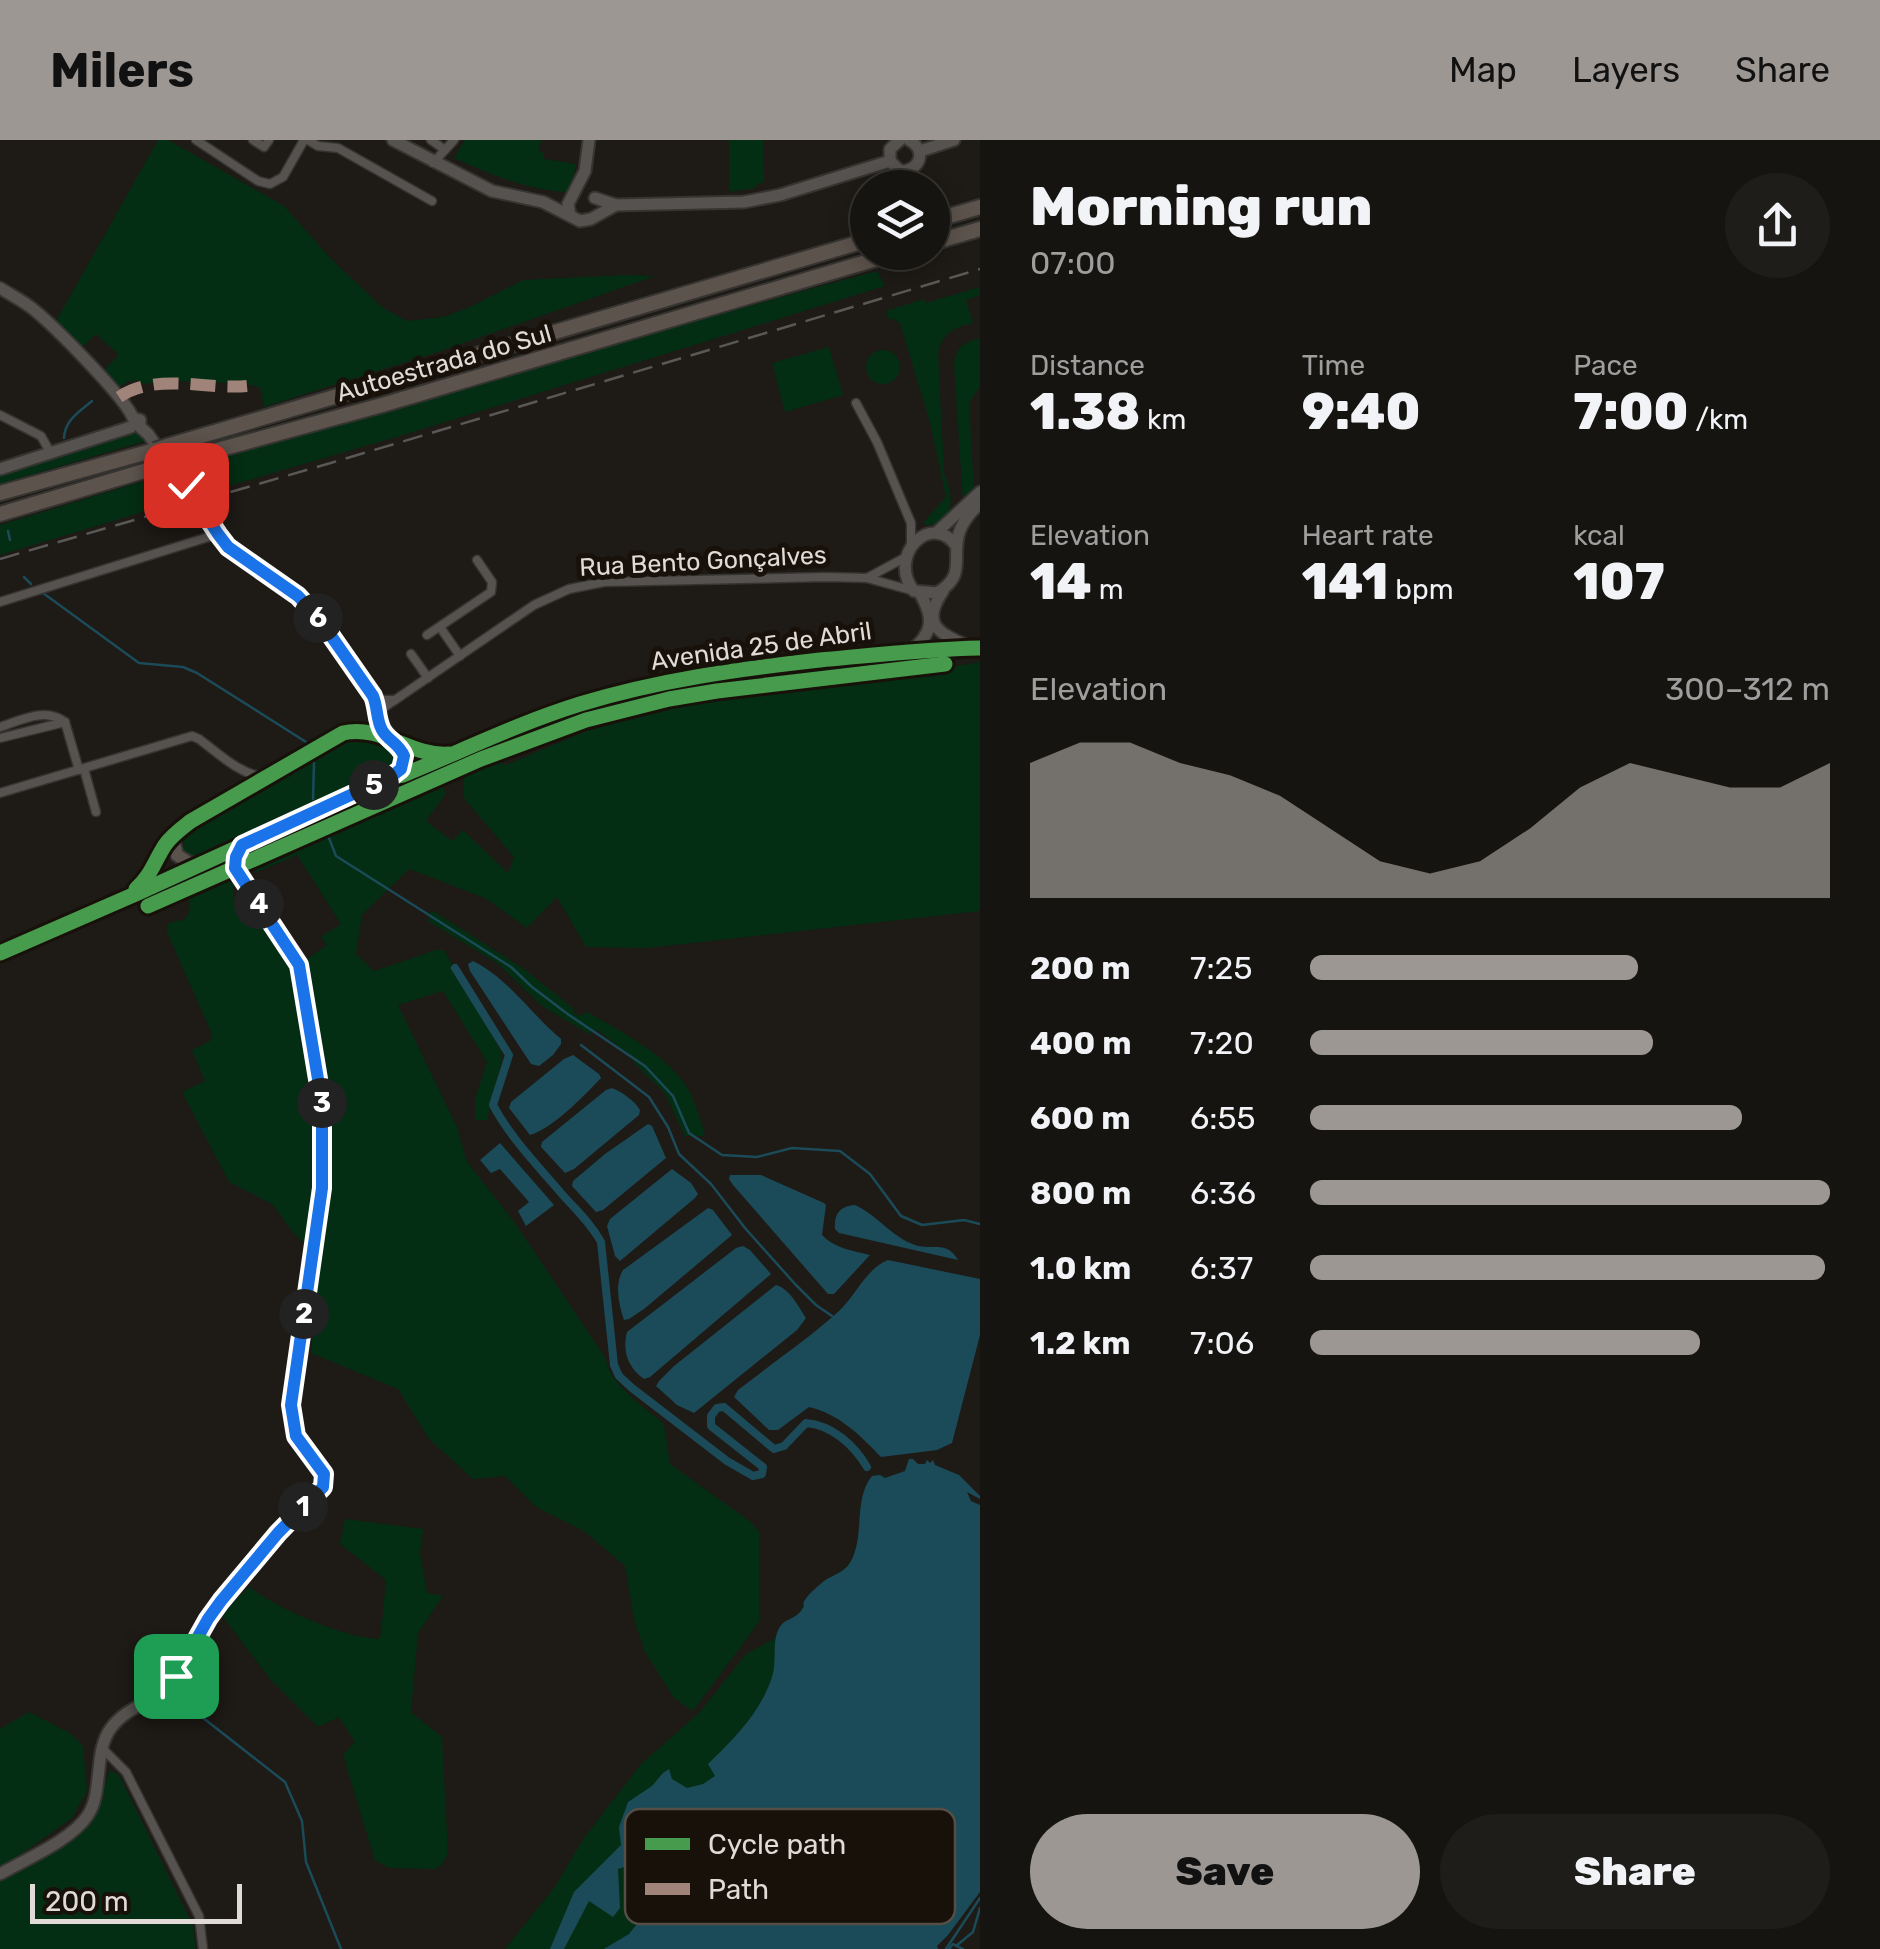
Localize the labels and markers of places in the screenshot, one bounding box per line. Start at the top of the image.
pin [144,443,229,528]
pin: 6 [293,593,343,643]
pin: 5 [349,760,399,810]
pin: 4 [234,879,284,929]
pin: 3 [297,1078,347,1128]
pin: 2 [279,1289,329,1339]
pin: 1 [278,1482,328,1532]
pin [134,1634,219,1719]

